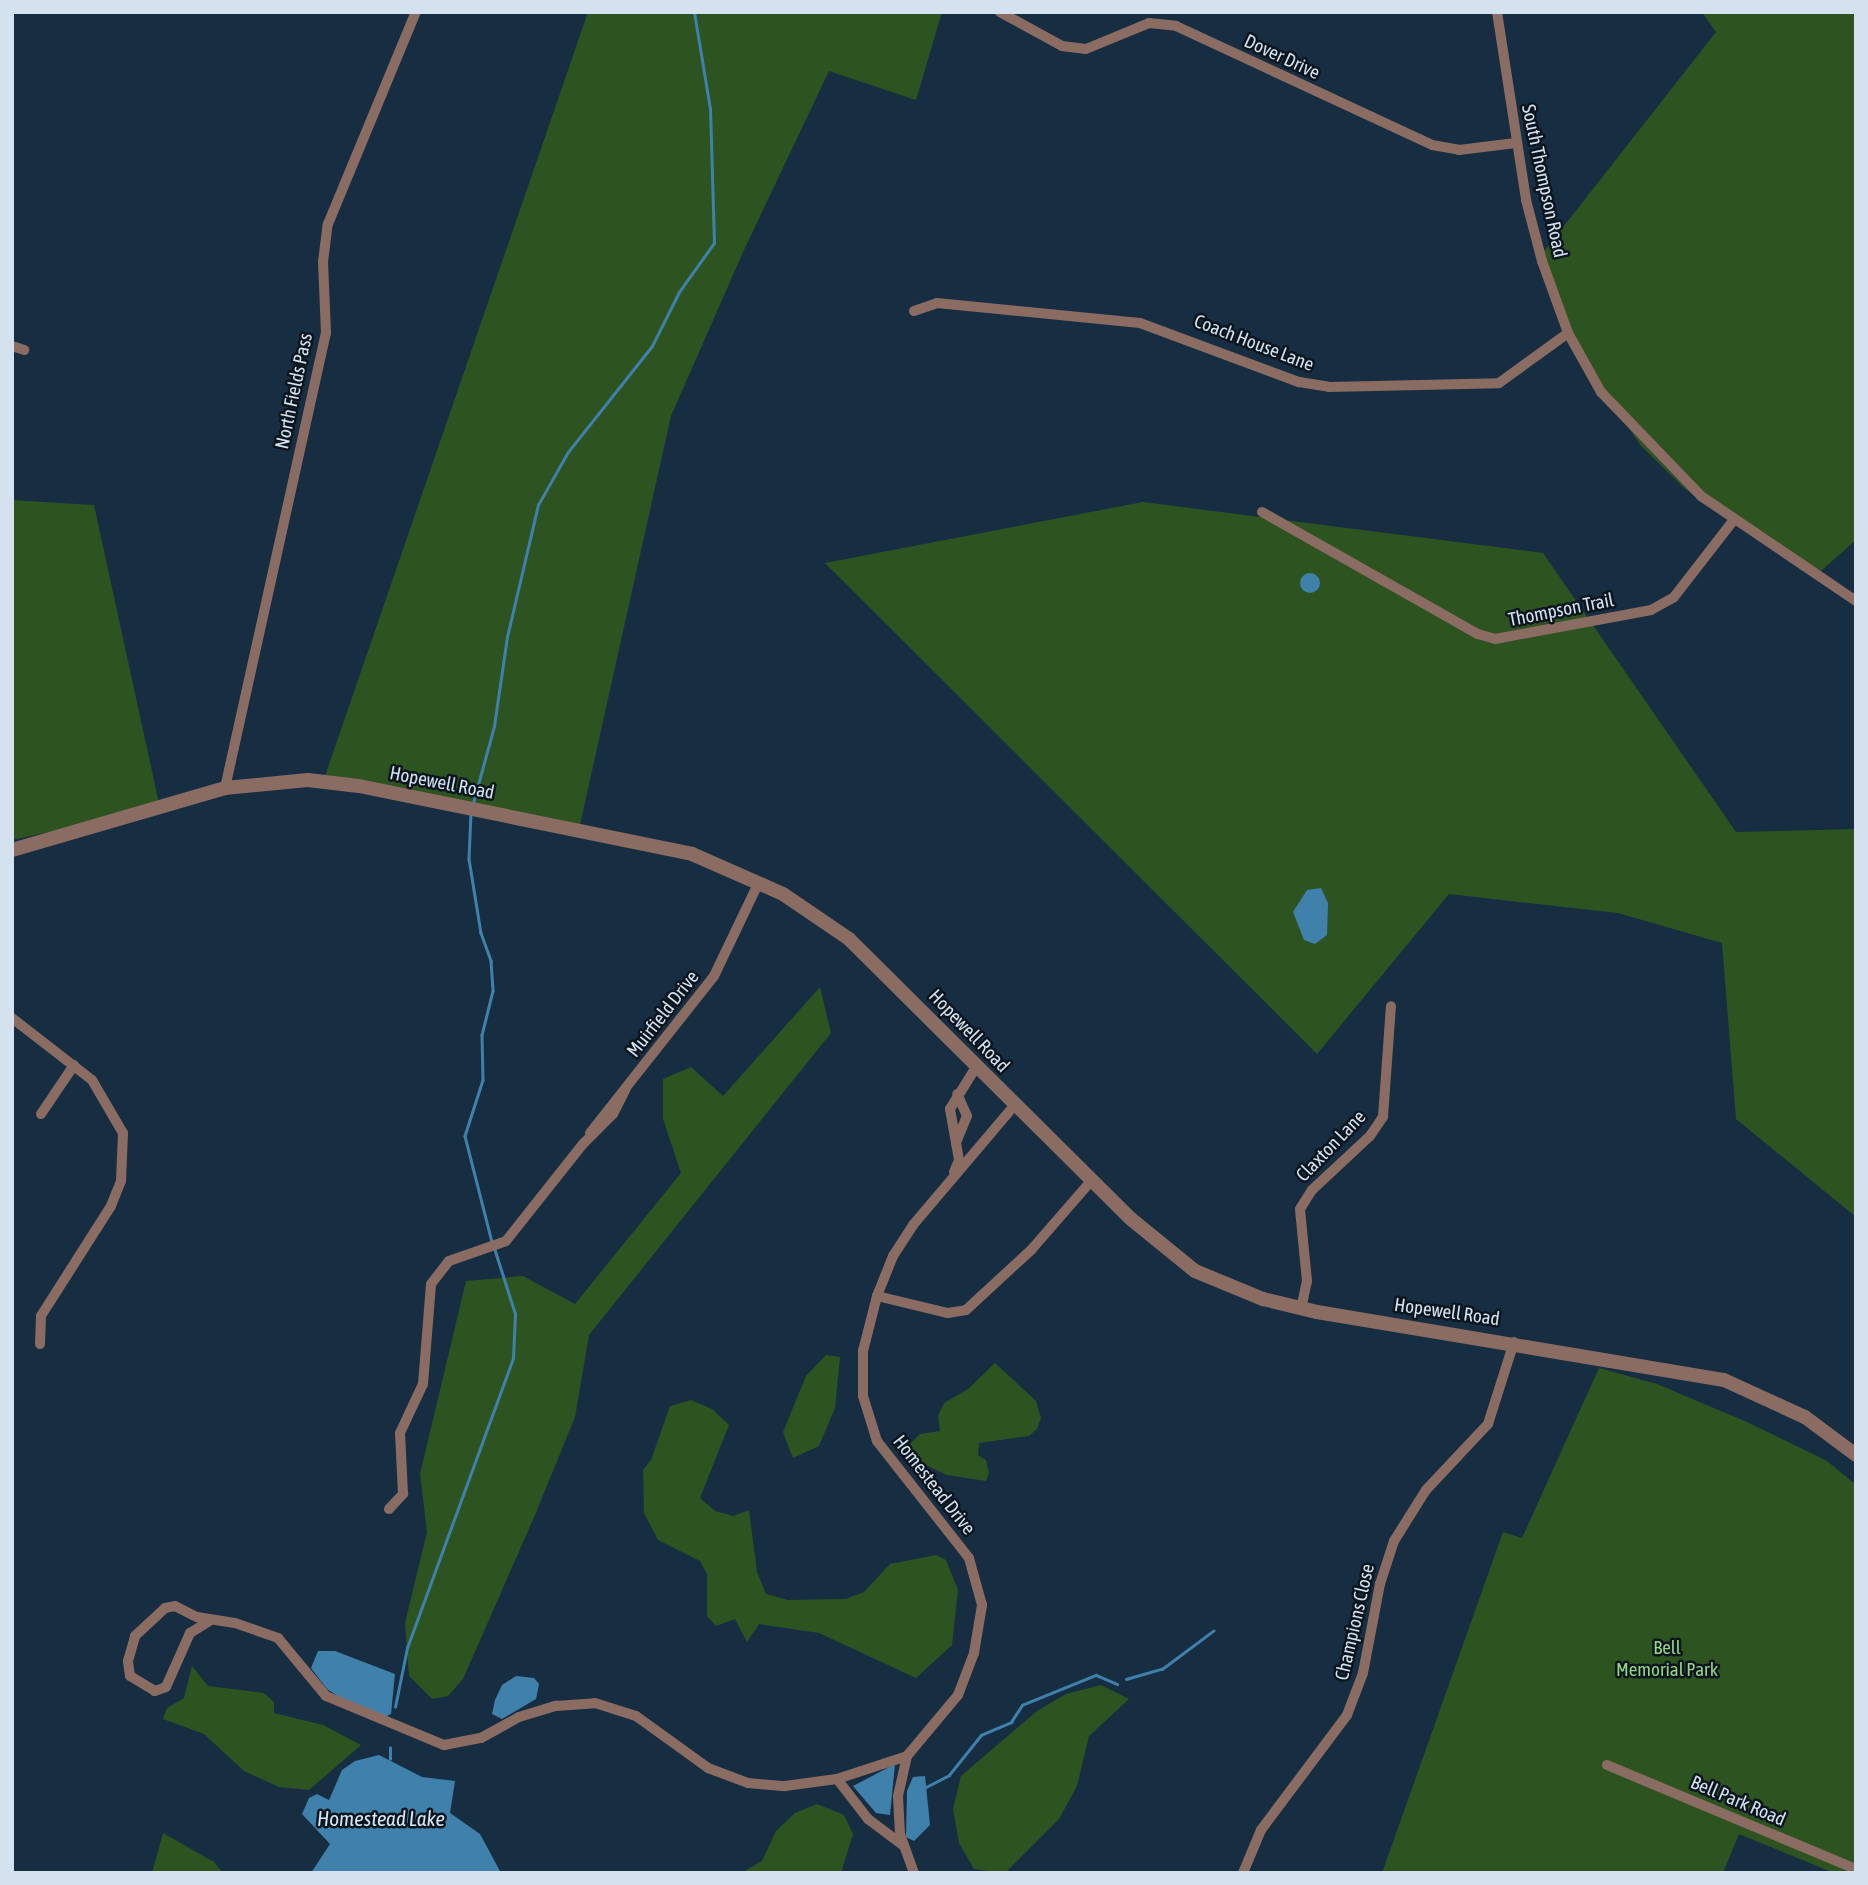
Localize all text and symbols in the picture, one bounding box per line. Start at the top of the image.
street label: Dover Drive [1241,30,1323,84]
street label: South Thompson Road [1517,102,1571,260]
street label: Coach House Lane [1191,310,1317,376]
street label: North Fields Pass [271,331,317,451]
street label: Thompson Trail [1506,589,1616,631]
street label: Hopewell Road [388,762,496,804]
street label: Muirfield Drive [622,966,704,1062]
street label: Hopewell Road [924,985,1014,1077]
street label: Claxton Lane [1291,1106,1371,1186]
street label: Hopewell Road [1393,1293,1501,1331]
street label: Homestead Drive [888,1431,980,1539]
street label: Champions Close [1331,1562,1379,1682]
park label: Bell Memorial Park [1616,1637,1718,1681]
street label: Bell Park Road [1687,1771,1789,1831]
water label: Homestead Lake [317,1805,445,1831]

